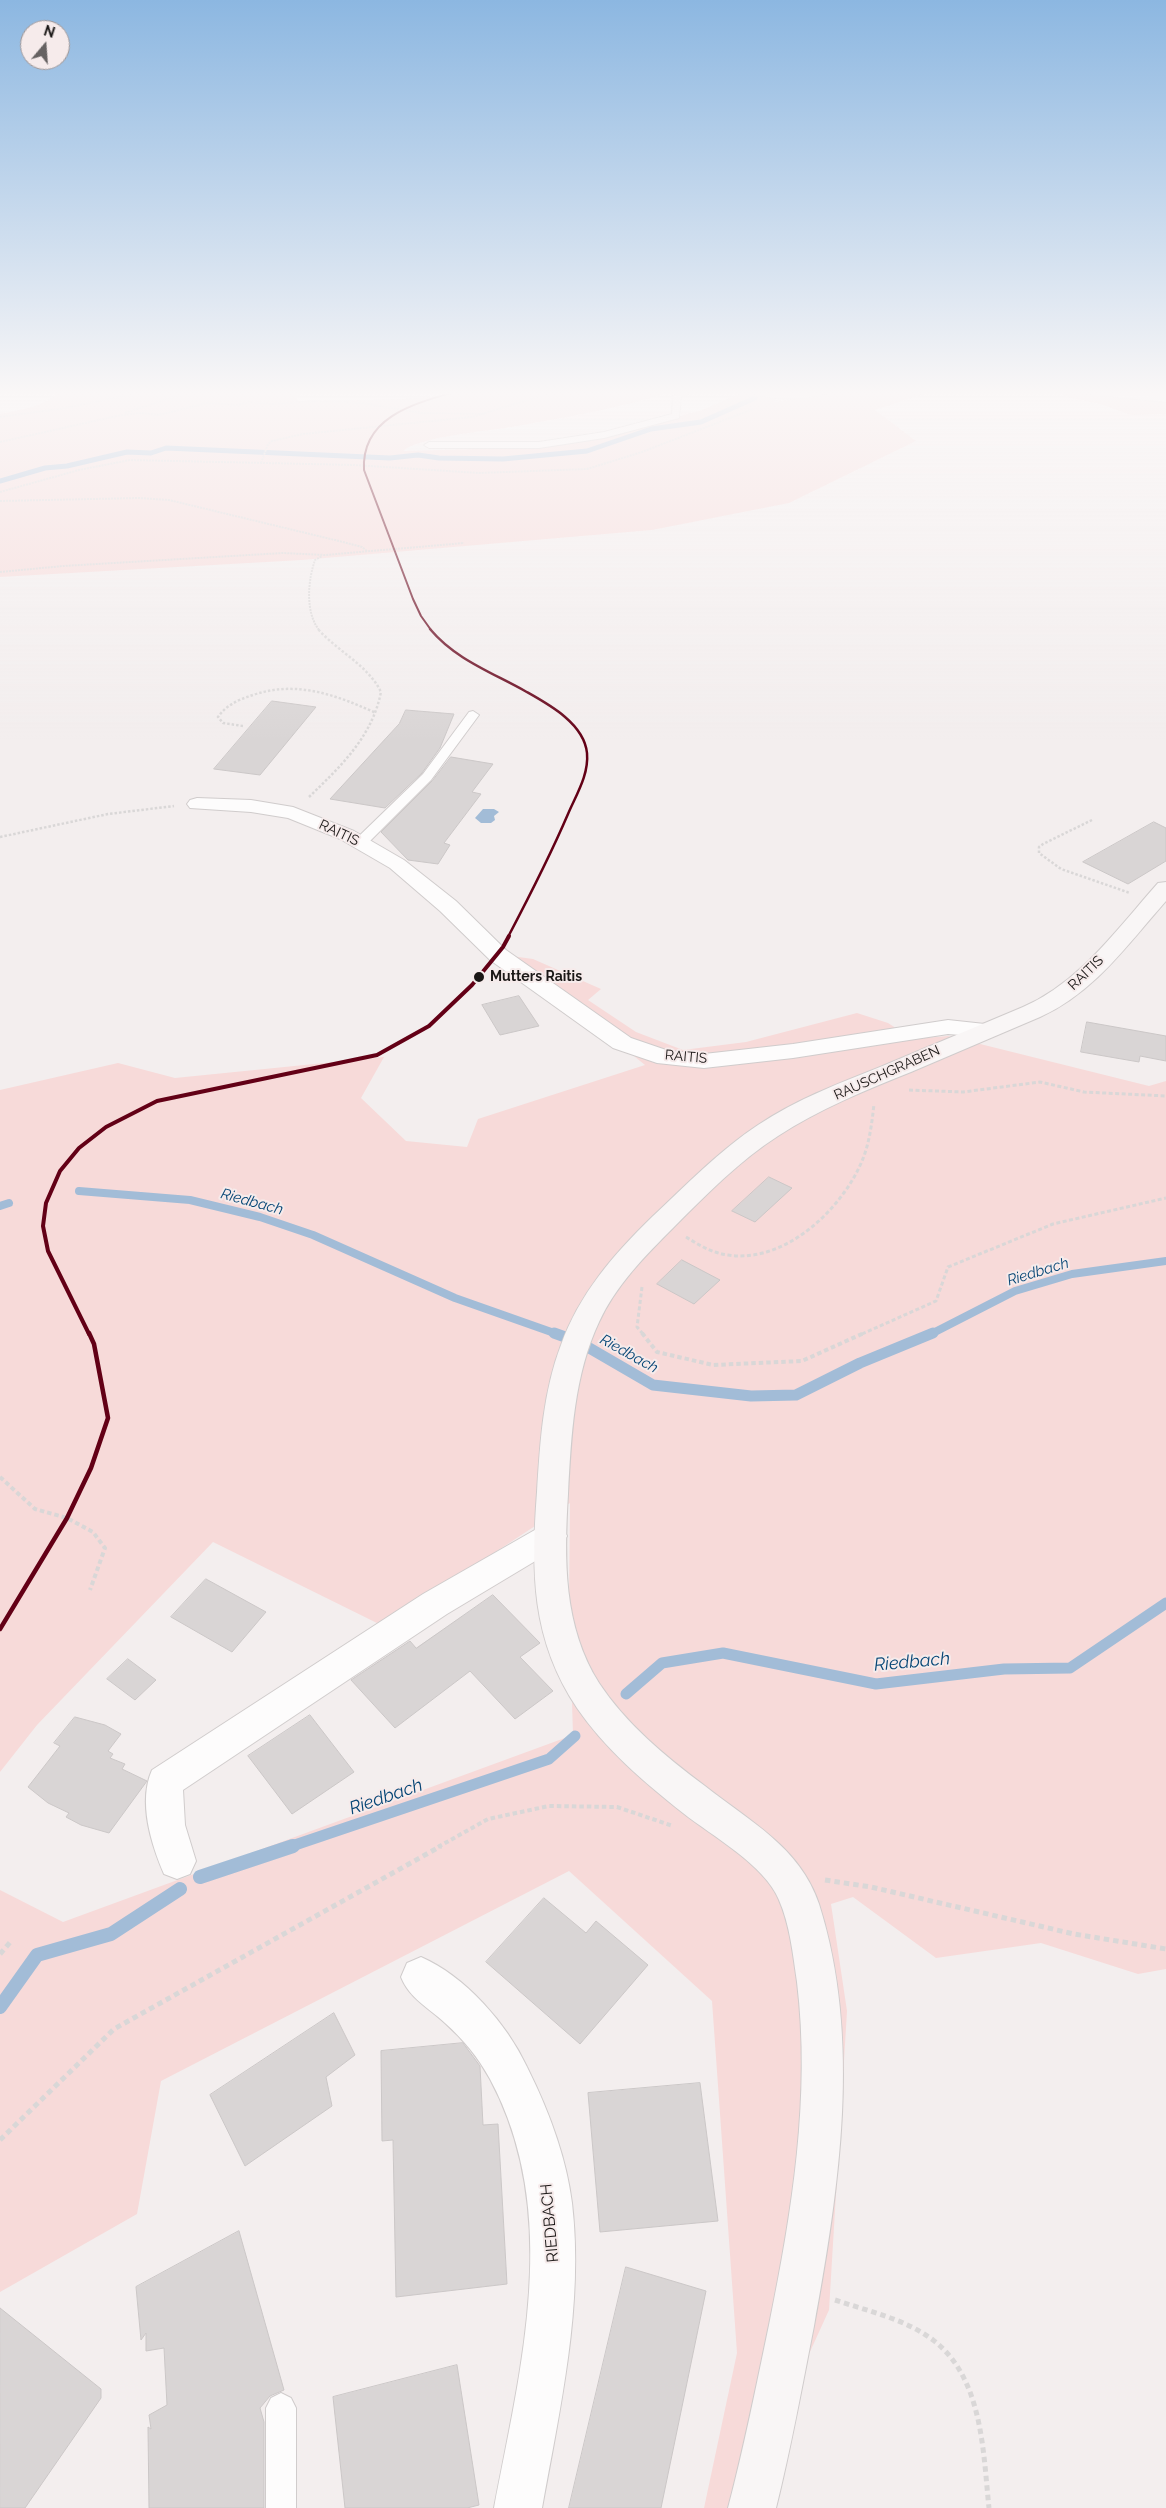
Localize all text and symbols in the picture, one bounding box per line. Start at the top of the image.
north arrow [20,20,70,70]
text: N [42,22,57,41]
street label: RAITIS [316,816,362,850]
street label: RAITIS [1065,952,1107,994]
place label: Mutters Raitis [490,969,582,985]
marker: Mutters Raitis [472,970,486,984]
street label: RAUSCHGRABEN [831,1042,943,1104]
street label: RAITIS [664,1047,708,1067]
water label: Riedbach [219,1185,285,1219]
water label: Riedbach [1005,1254,1071,1290]
water label: Riedbach [597,1331,661,1377]
water label: Riedbach [873,1648,951,1676]
water label: Riedbach [346,1774,426,1820]
street label: RIEDBACH [537,2183,563,2263]

